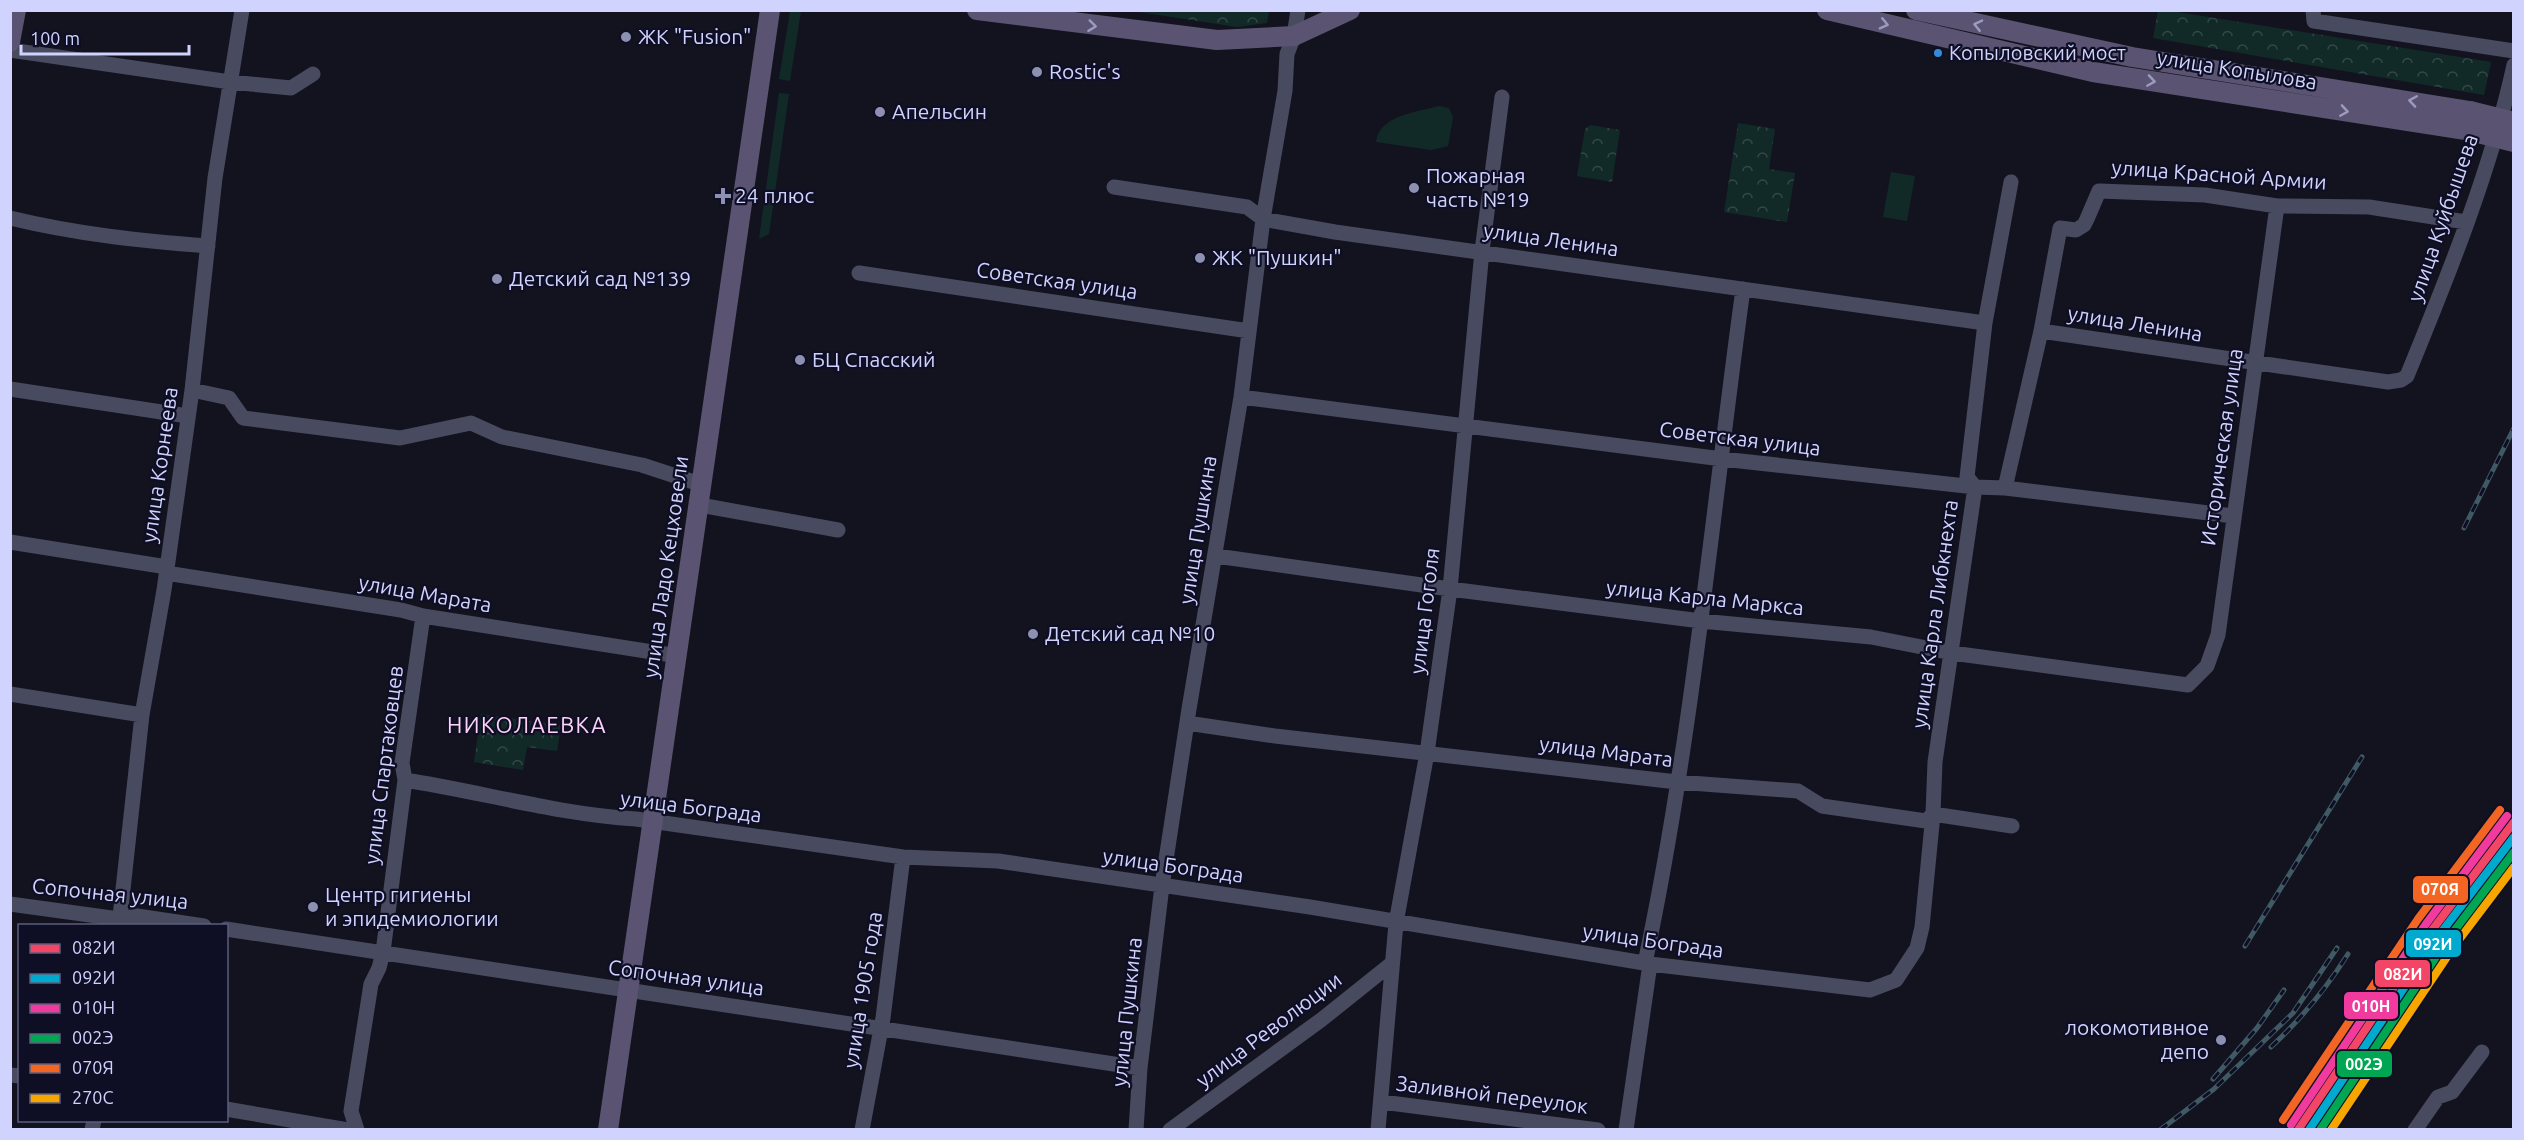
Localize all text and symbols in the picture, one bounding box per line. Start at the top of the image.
one-way arrow [1878,16,1888,29]
scale bar [21,18,189,56]
one-way arrow [1087,19,1096,31]
one-way arrow [1973,19,1983,32]
place label: ЖК "Fusion" [638,24,751,48]
text: 100 m [30,28,80,48]
marker: ЖК "Fusion" [619,30,633,44]
place label: Копыловский мост [1949,41,2126,64]
street label: улица Копылова [2155,45,2319,94]
marker: Копыловский мост [1932,47,1944,59]
place label: Rostic's [1049,59,1121,83]
marker: Rostic's [1030,65,1044,79]
one-way arrow [2146,75,2155,87]
one-way arrow [2408,95,2418,107]
place label: Апельсин [892,99,987,123]
one-way arrow [2339,104,2348,116]
marker: Апельсин [873,105,887,119]
street label: улица Куйбышева [2402,131,2482,305]
street label: улица Красной Армии [2111,155,2328,193]
place label: Пожарная часть №19 [1426,163,1530,211]
marker: Пожарная часть №19 [1407,181,1421,195]
place label: 24 плюс [735,183,814,207]
marker: 24 плюс [716,189,730,203]
street label: улица Ленина [1482,218,1620,260]
place label: ЖК "Пушкин" [1212,245,1342,269]
marker: ЖК "Пушкин" [1193,251,1207,265]
street label: Советская улица [975,257,1139,303]
place label: Детский сад №139 [509,266,691,290]
marker: Детский сад №139 [490,272,504,286]
street label: улица Ленина [2066,301,2204,346]
place label: БЦ Спасский [812,347,935,371]
street label: Историческая улица [2195,347,2247,547]
marker: БЦ Спасский [793,353,807,367]
street label: улица Корнеева [136,385,182,544]
street label: Советская улица [1658,416,1822,460]
street label: улица Ладо Кецховели [638,454,693,680]
street label: улица Пушкина [1173,454,1221,606]
street label: улица Карла Либкнехта [1906,498,1962,730]
street label: улица Гоголя [1404,546,1444,675]
street label: улица Марата [357,570,494,617]
street label: улица Карла Маркса [1605,575,1805,619]
place label: Детский сад №10 [1045,621,1215,645]
marker: Детский сад №10 [1026,627,1040,641]
street label: улица Спартаковцев [359,664,407,866]
district label: НИКОЛАЕВКА [447,712,607,737]
street label: улица Марата [1538,731,1674,771]
street label: улица Бограда [619,785,763,827]
street label: улица Бограда [1101,843,1245,887]
street label: Сопочная улица [31,873,189,913]
line badge: 070Я [2412,875,2469,904]
text: 070Я [2421,880,2459,898]
place label: Центр гигиены и эпидемиологии [325,882,499,930]
marker: Центр гигиены и эпидемиологии [306,900,320,914]
street label: улица 1905 года [838,910,886,1070]
street label: улица Бограда [1581,918,1725,962]
legend [18,924,228,1122]
line badge: 092И [2405,929,2462,958]
text: 092И [2413,935,2453,953]
street label: улица Пушкина [1106,936,1146,1088]
text: 082И [72,937,115,957]
street label: Сопочная улица [607,954,766,1000]
line badge: 082И [2374,959,2431,988]
text: 082И [2383,965,2423,983]
text: 092И [72,967,115,987]
street label: улица Революции [1191,967,1346,1092]
line badge: 010Н [2343,991,2399,1020]
text: 010Н [72,997,115,1017]
text: 010Н [2352,997,2390,1015]
place label: локомотивное депо [2065,1015,2209,1063]
text: 002Э [72,1027,114,1047]
marker: локомотивное депо [2214,1033,2228,1047]
line badge: 002Э [2336,1050,2393,1078]
text: 002Э [2345,1055,2383,1073]
text: 070Я [72,1057,114,1077]
street label: Заливной переулок [1395,1070,1590,1118]
text: 270С [72,1087,114,1107]

